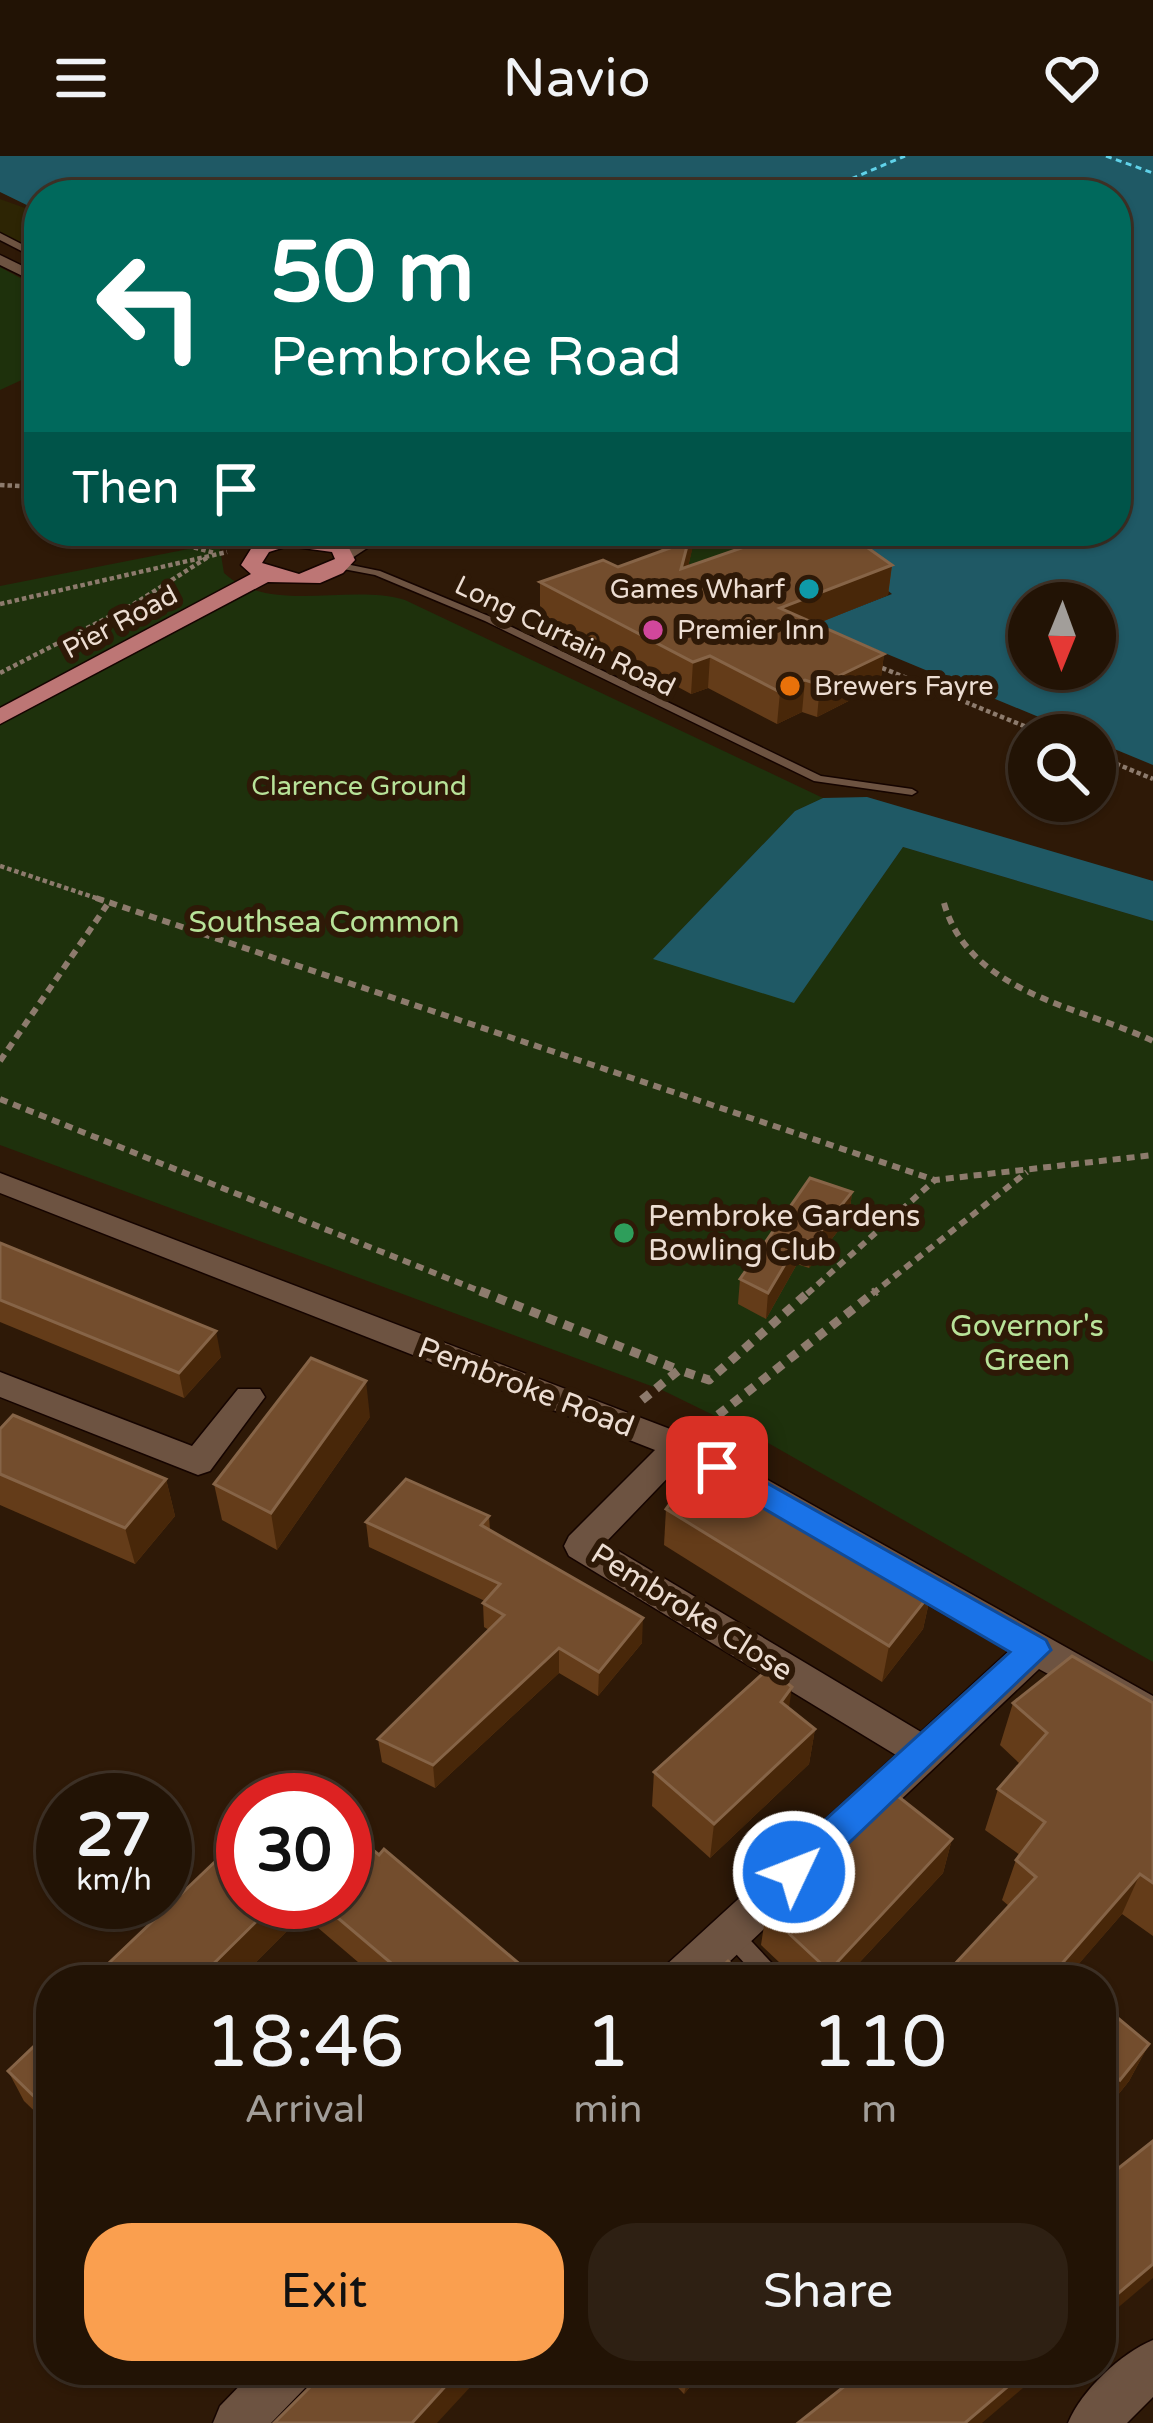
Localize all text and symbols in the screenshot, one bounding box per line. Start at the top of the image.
icon: menu [48,45,114,111]
icon: heart [1039,45,1105,111]
text: Navio [502,46,651,111]
text: 50 m [270,223,474,324]
icon: left [72,228,228,384]
text: Pembroke Road [270,325,682,390]
icon: arrive [203,456,269,522]
text: Then [72,462,179,516]
street label: Long Curtain Road [449,569,680,704]
place label: Games Wharf [610,573,786,606]
marker: Games Wharf [796,576,822,602]
street label: Pier Road [57,578,183,666]
north arrow [1008,582,1116,690]
map controls [1008,582,1116,822]
place label: Premier Inn [677,614,825,647]
marker: Premier Inn [640,617,666,643]
place label: Brewers Fayre [814,670,993,703]
marker: Brewers Fayre [777,673,803,699]
button: search [1008,714,1116,822]
park label: Clarence Ground [251,770,467,803]
park label: Southsea Common [189,904,459,941]
place label: Pembroke Gardens Bowling Club [648,1198,921,1269]
marker: Pembroke Gardens Bowling Club [611,1220,637,1246]
park label: Governor's Green [950,1308,1104,1379]
street label: Pembroke Road [412,1329,639,1446]
pin [666,1416,768,1518]
icon: arrive [684,1434,750,1500]
street label: Pembroke Close [584,1535,800,1689]
speed limit sign: 30 [216,1773,372,1929]
text: 27 [76,1800,152,1872]
position arrow [731,1809,857,1935]
text: km/h [76,1862,152,1899]
text: 18:46 [205,2000,404,2087]
text: 1 [585,2000,631,2087]
text: 110 [811,2000,947,2087]
text: Arrival [244,2086,365,2133]
text: min [573,2086,643,2133]
text: m [861,2086,897,2133]
button: Exit [84,2223,564,2361]
button: Share [588,2223,1068,2361]

